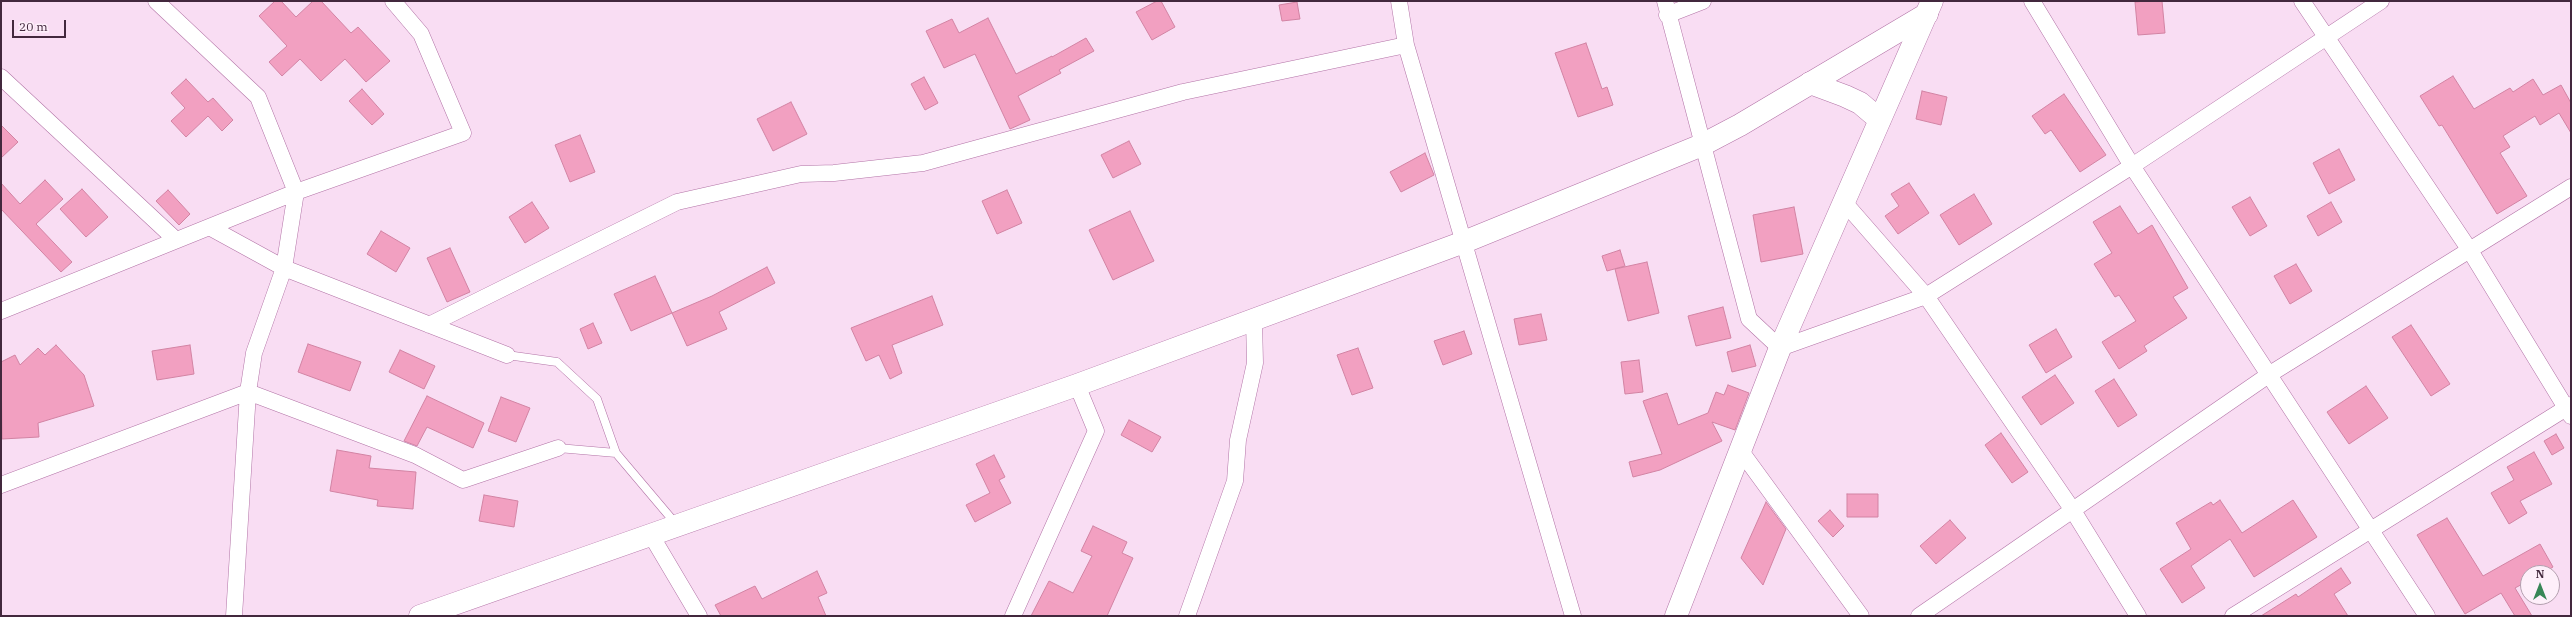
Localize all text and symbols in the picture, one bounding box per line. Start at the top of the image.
scale bar [14,12,68,38]
text: 20 m [19,19,48,34]
north arrow [2520,565,2560,605]
text: N [2536,567,2544,581]

